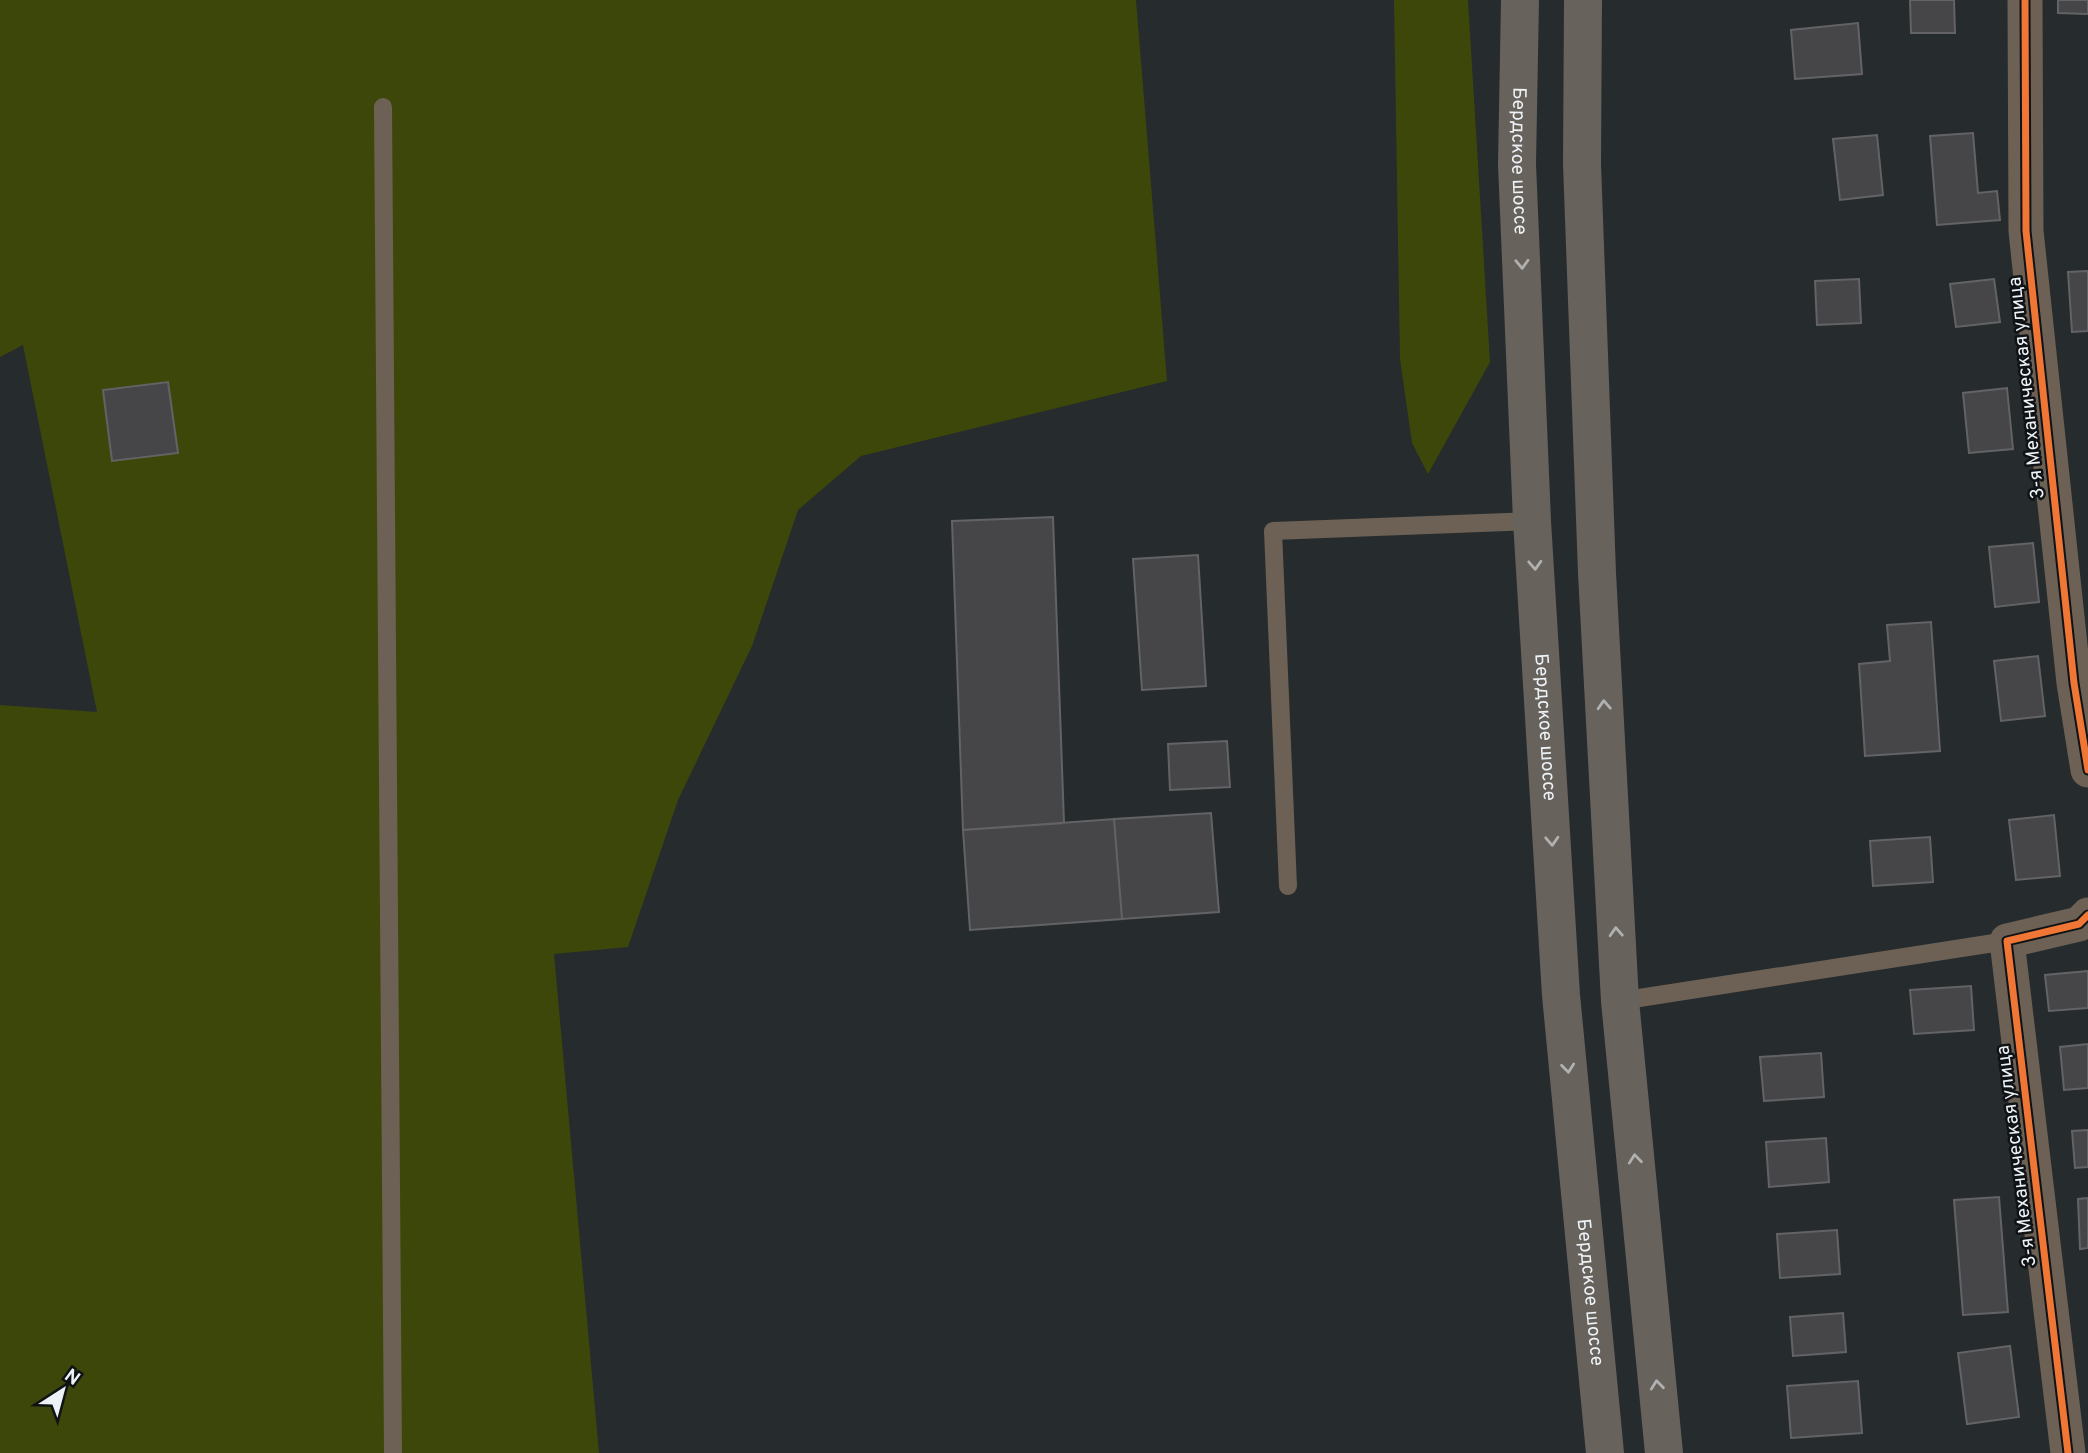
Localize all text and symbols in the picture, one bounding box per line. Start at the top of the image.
street label: Бердское шоссе [1505,87,1532,235]
one-way arrow [1514,259,1529,270]
street label: 3-я Механическая улица [2003,276,2051,500]
one-way arrow [1527,560,1542,571]
street label: Бердское шоссе [1528,653,1561,802]
one-way arrow [1597,699,1612,710]
one-way arrow [1544,836,1559,847]
one-way arrow [1609,926,1624,937]
street label: 3-я Механическая улица [1991,1044,2043,1268]
one-way arrow [1560,1063,1575,1074]
one-way arrow [1628,1153,1643,1164]
street label: Бердское шоссе [1571,1218,1609,1367]
north arrow [28,1355,98,1425]
text: N [59,1364,84,1392]
one-way arrow [1650,1379,1665,1390]

